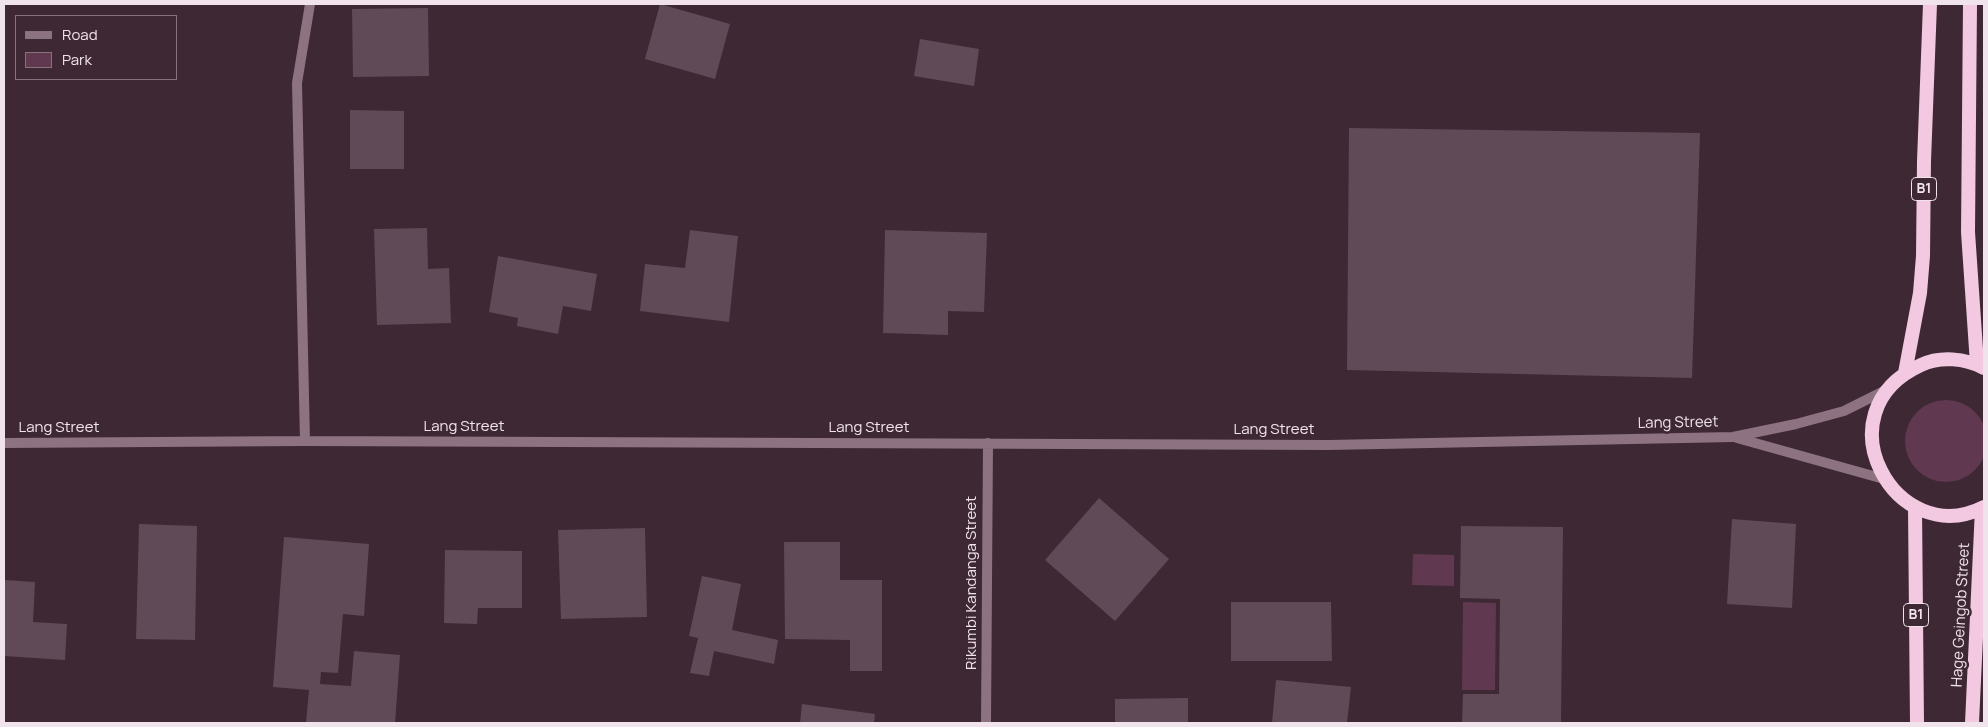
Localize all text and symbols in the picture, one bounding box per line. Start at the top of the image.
legend [15,15,178,80]
text: Road [62,24,98,45]
text: Park [62,49,92,70]
road number: B1 [1912,178,1936,200]
street label: Lang Street [1637,413,1719,433]
street label: Lang Street [424,418,504,436]
street label: Lang Street [19,419,99,437]
street label: Lang Street [829,419,909,437]
street label: Lang Street [1234,421,1314,439]
street label: Rikumbi Kandanga Street [963,496,981,670]
street label: Hage Geingob Street [1948,542,1974,688]
road number: B1 [1904,604,1928,626]

